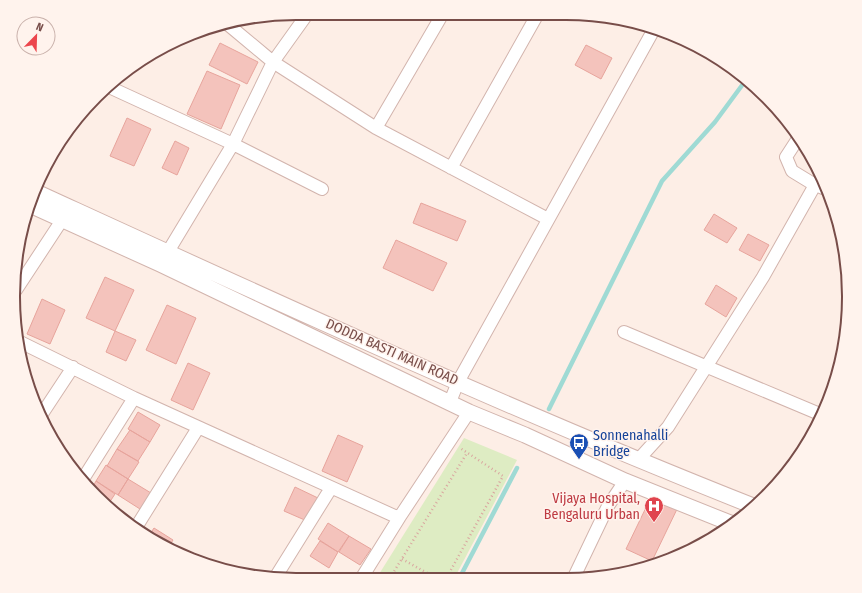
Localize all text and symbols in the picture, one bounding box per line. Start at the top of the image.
north arrow [16,16,56,56]
text: N [34,20,45,35]
street label: DODDA BASTI MAIN ROAD [323,315,461,389]
place label: Sonnenahalli Bridge [593,427,668,460]
bus stop icon: Sonnenahalli Bridge [568,432,590,460]
place label: Vijaya Hospital, Bengaluru Urban [544,490,640,523]
hospital icon: Vijaya Hospital, Bengaluru Urban [643,495,665,523]

